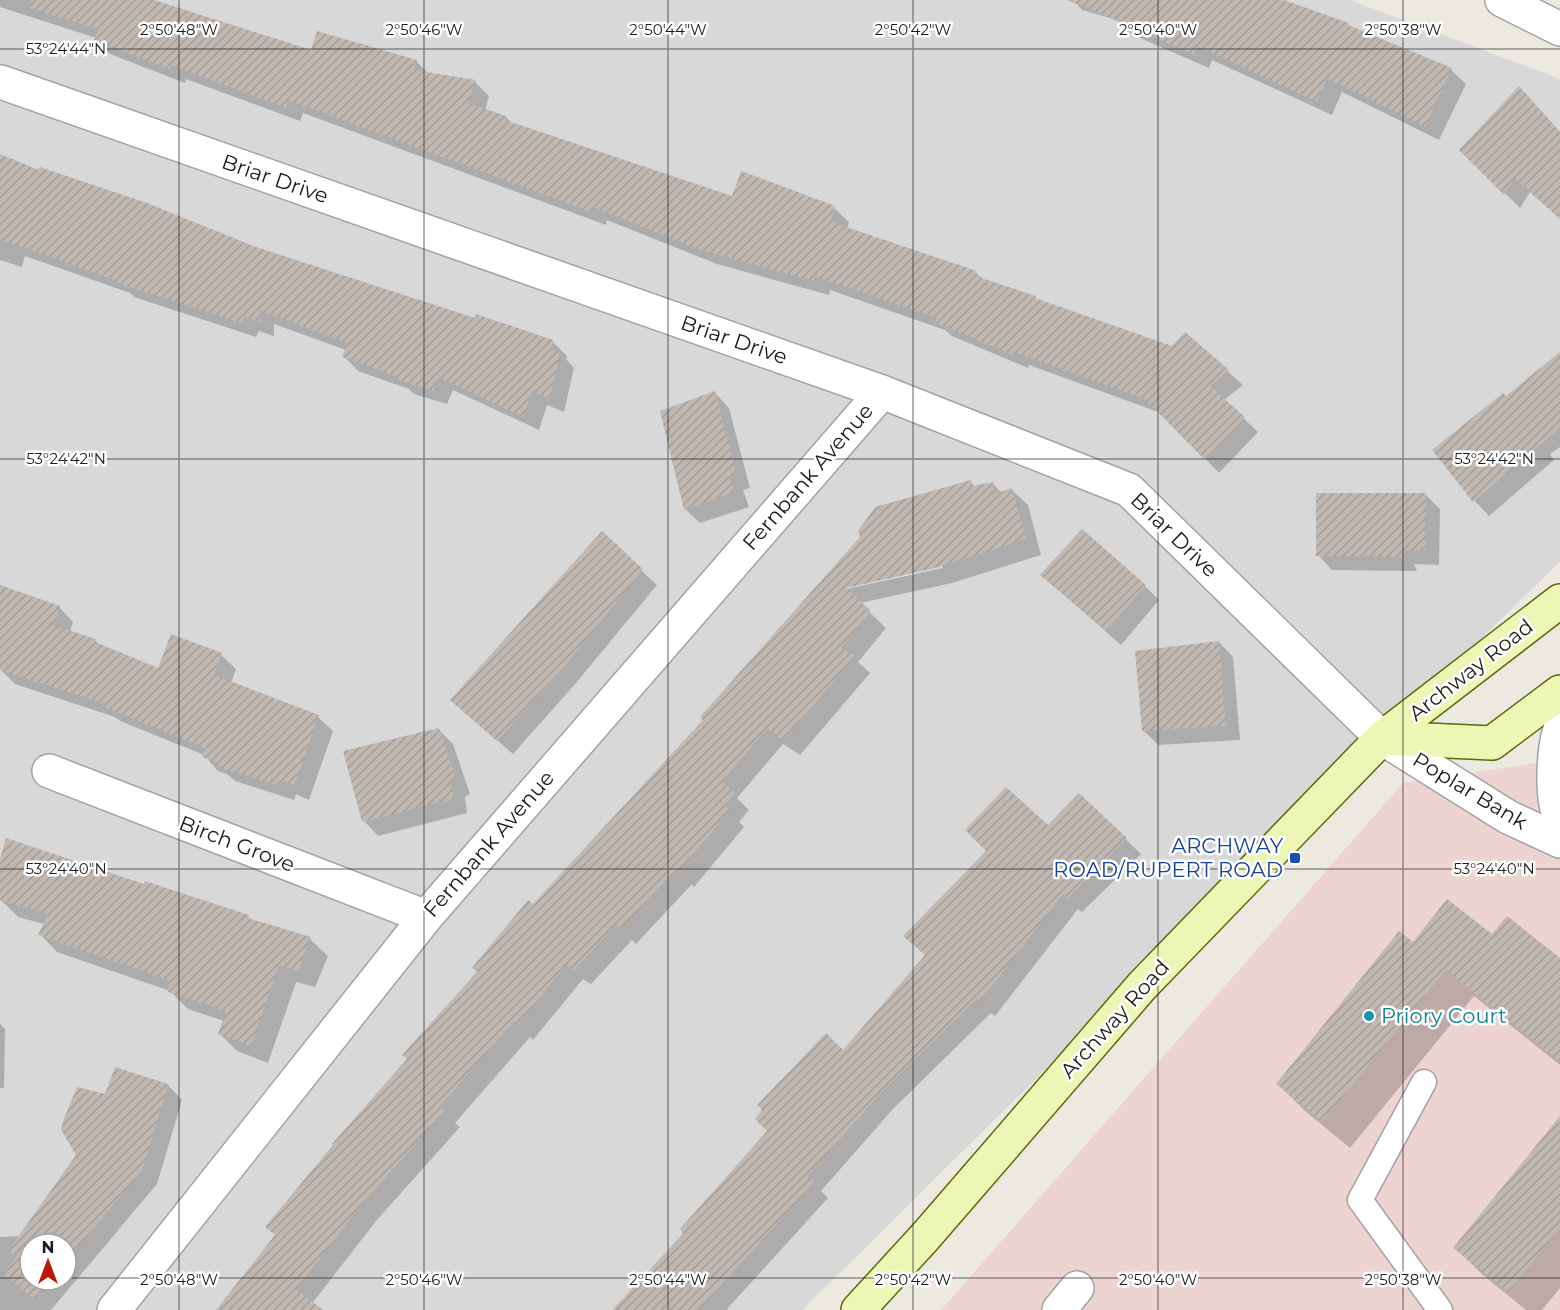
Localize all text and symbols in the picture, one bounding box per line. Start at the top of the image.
text: 2°50'48"W [140,20,218,39]
text: 2°50'46"W [385,20,463,39]
text: 2°50'44"W [629,20,707,39]
text: 2°50'42"W [875,20,952,39]
text: 2°50'40"W [1119,20,1197,39]
text: 2°50'38"W [1364,20,1442,39]
text: 53°24'44"N [26,39,106,58]
street label: Briar Drive [219,149,332,208]
street label: Briar Drive [678,310,791,369]
street label: Fernbank Avenue [737,398,878,555]
text: 53°24'42"N [26,449,106,468]
text: 53°24'42"N [1454,449,1534,468]
street label: Briar Drive [1126,487,1223,582]
street label: Archway Road [1404,613,1538,726]
street label: Poplar Bank [1408,747,1532,835]
street label: Fernbank Avenue [418,765,559,922]
street label: Birch Grove [176,810,299,877]
place label: ARCHWAY ROAD/RUPERT ROAD [1053,833,1284,882]
marker: ARCHWAY ROAD/RUPERT ROAD [1288,851,1302,865]
text: 53°24'40"N [25,859,107,878]
text: 53°24'40"N [1453,859,1535,878]
street label: Archway Road [1055,954,1174,1083]
place label: Priory Court [1381,1003,1507,1028]
marker: Priory Court [1362,1009,1376,1023]
north arrow [18,1232,78,1292]
text: N [42,1238,54,1257]
text: 2°50'48"W [140,1270,218,1289]
text: 2°50'46"W [385,1270,463,1289]
text: 2°50'44"W [629,1270,707,1289]
text: 2°50'42"W [875,1270,952,1289]
text: 2°50'40"W [1119,1270,1197,1289]
text: 2°50'38"W [1364,1270,1442,1289]

